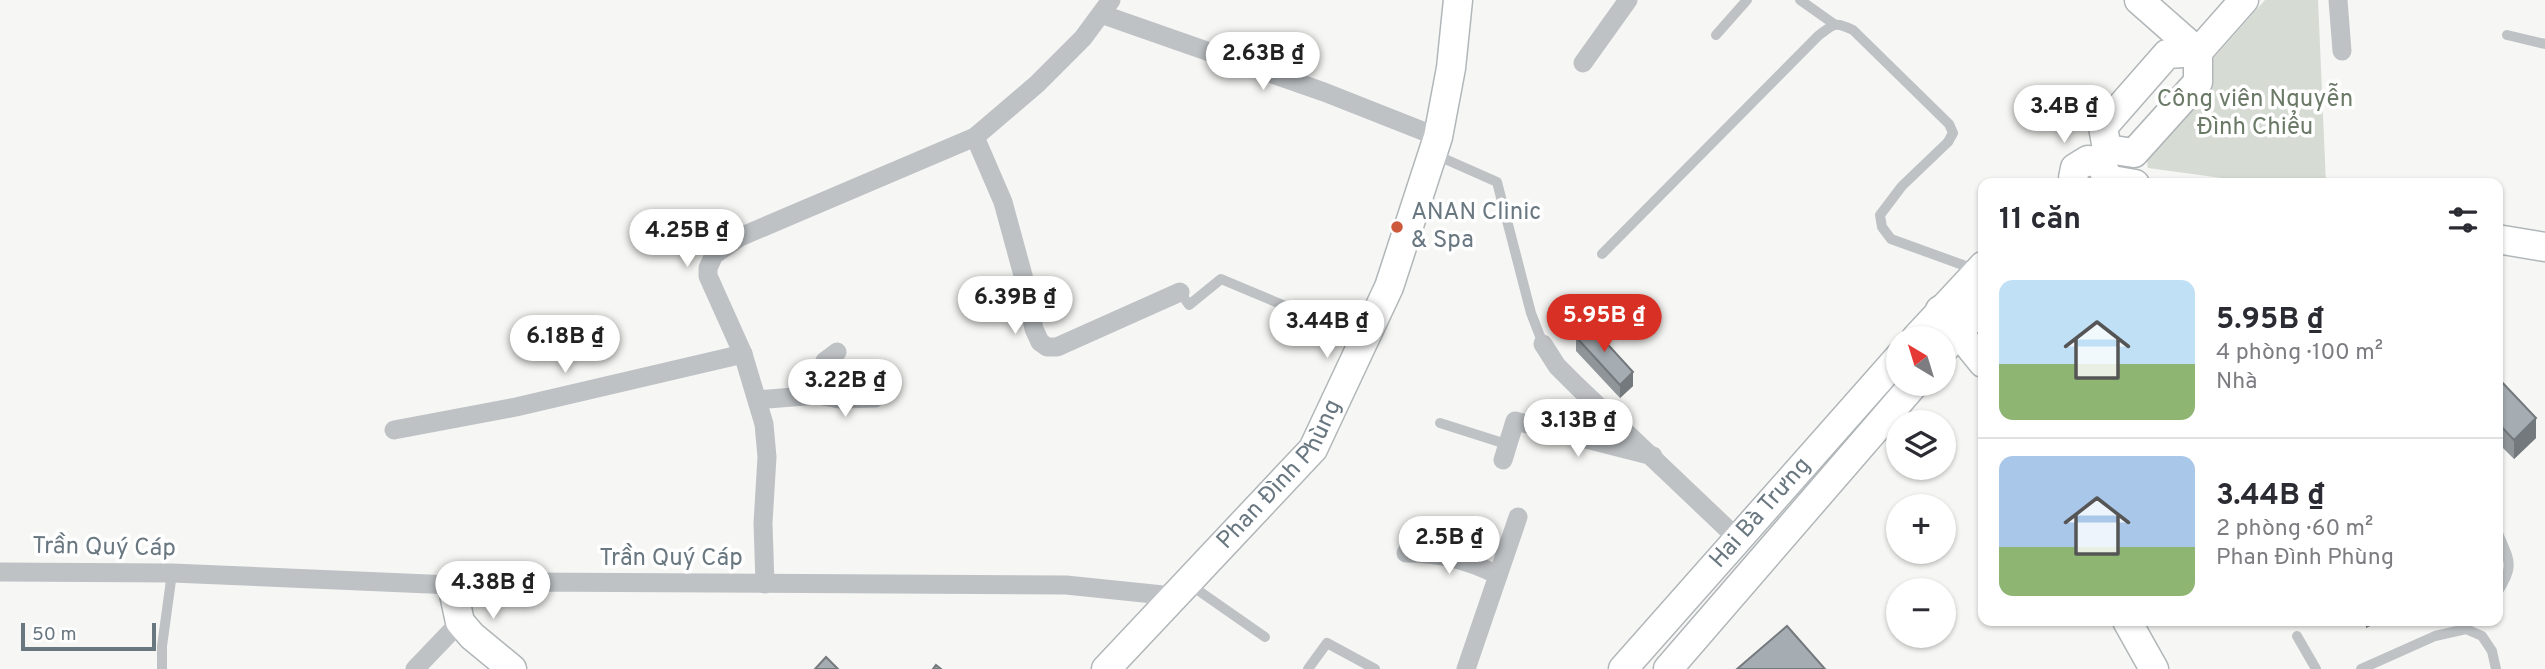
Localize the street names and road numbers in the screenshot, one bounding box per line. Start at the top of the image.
street label: Phan Đình Phùng [1211,395,1349,556]
street label: Hai Bà Trưng [1704,451,1818,575]
street label: Trần Quý Cáp [32,531,176,564]
street label: Trần Quý Cáp [599,543,743,574]

